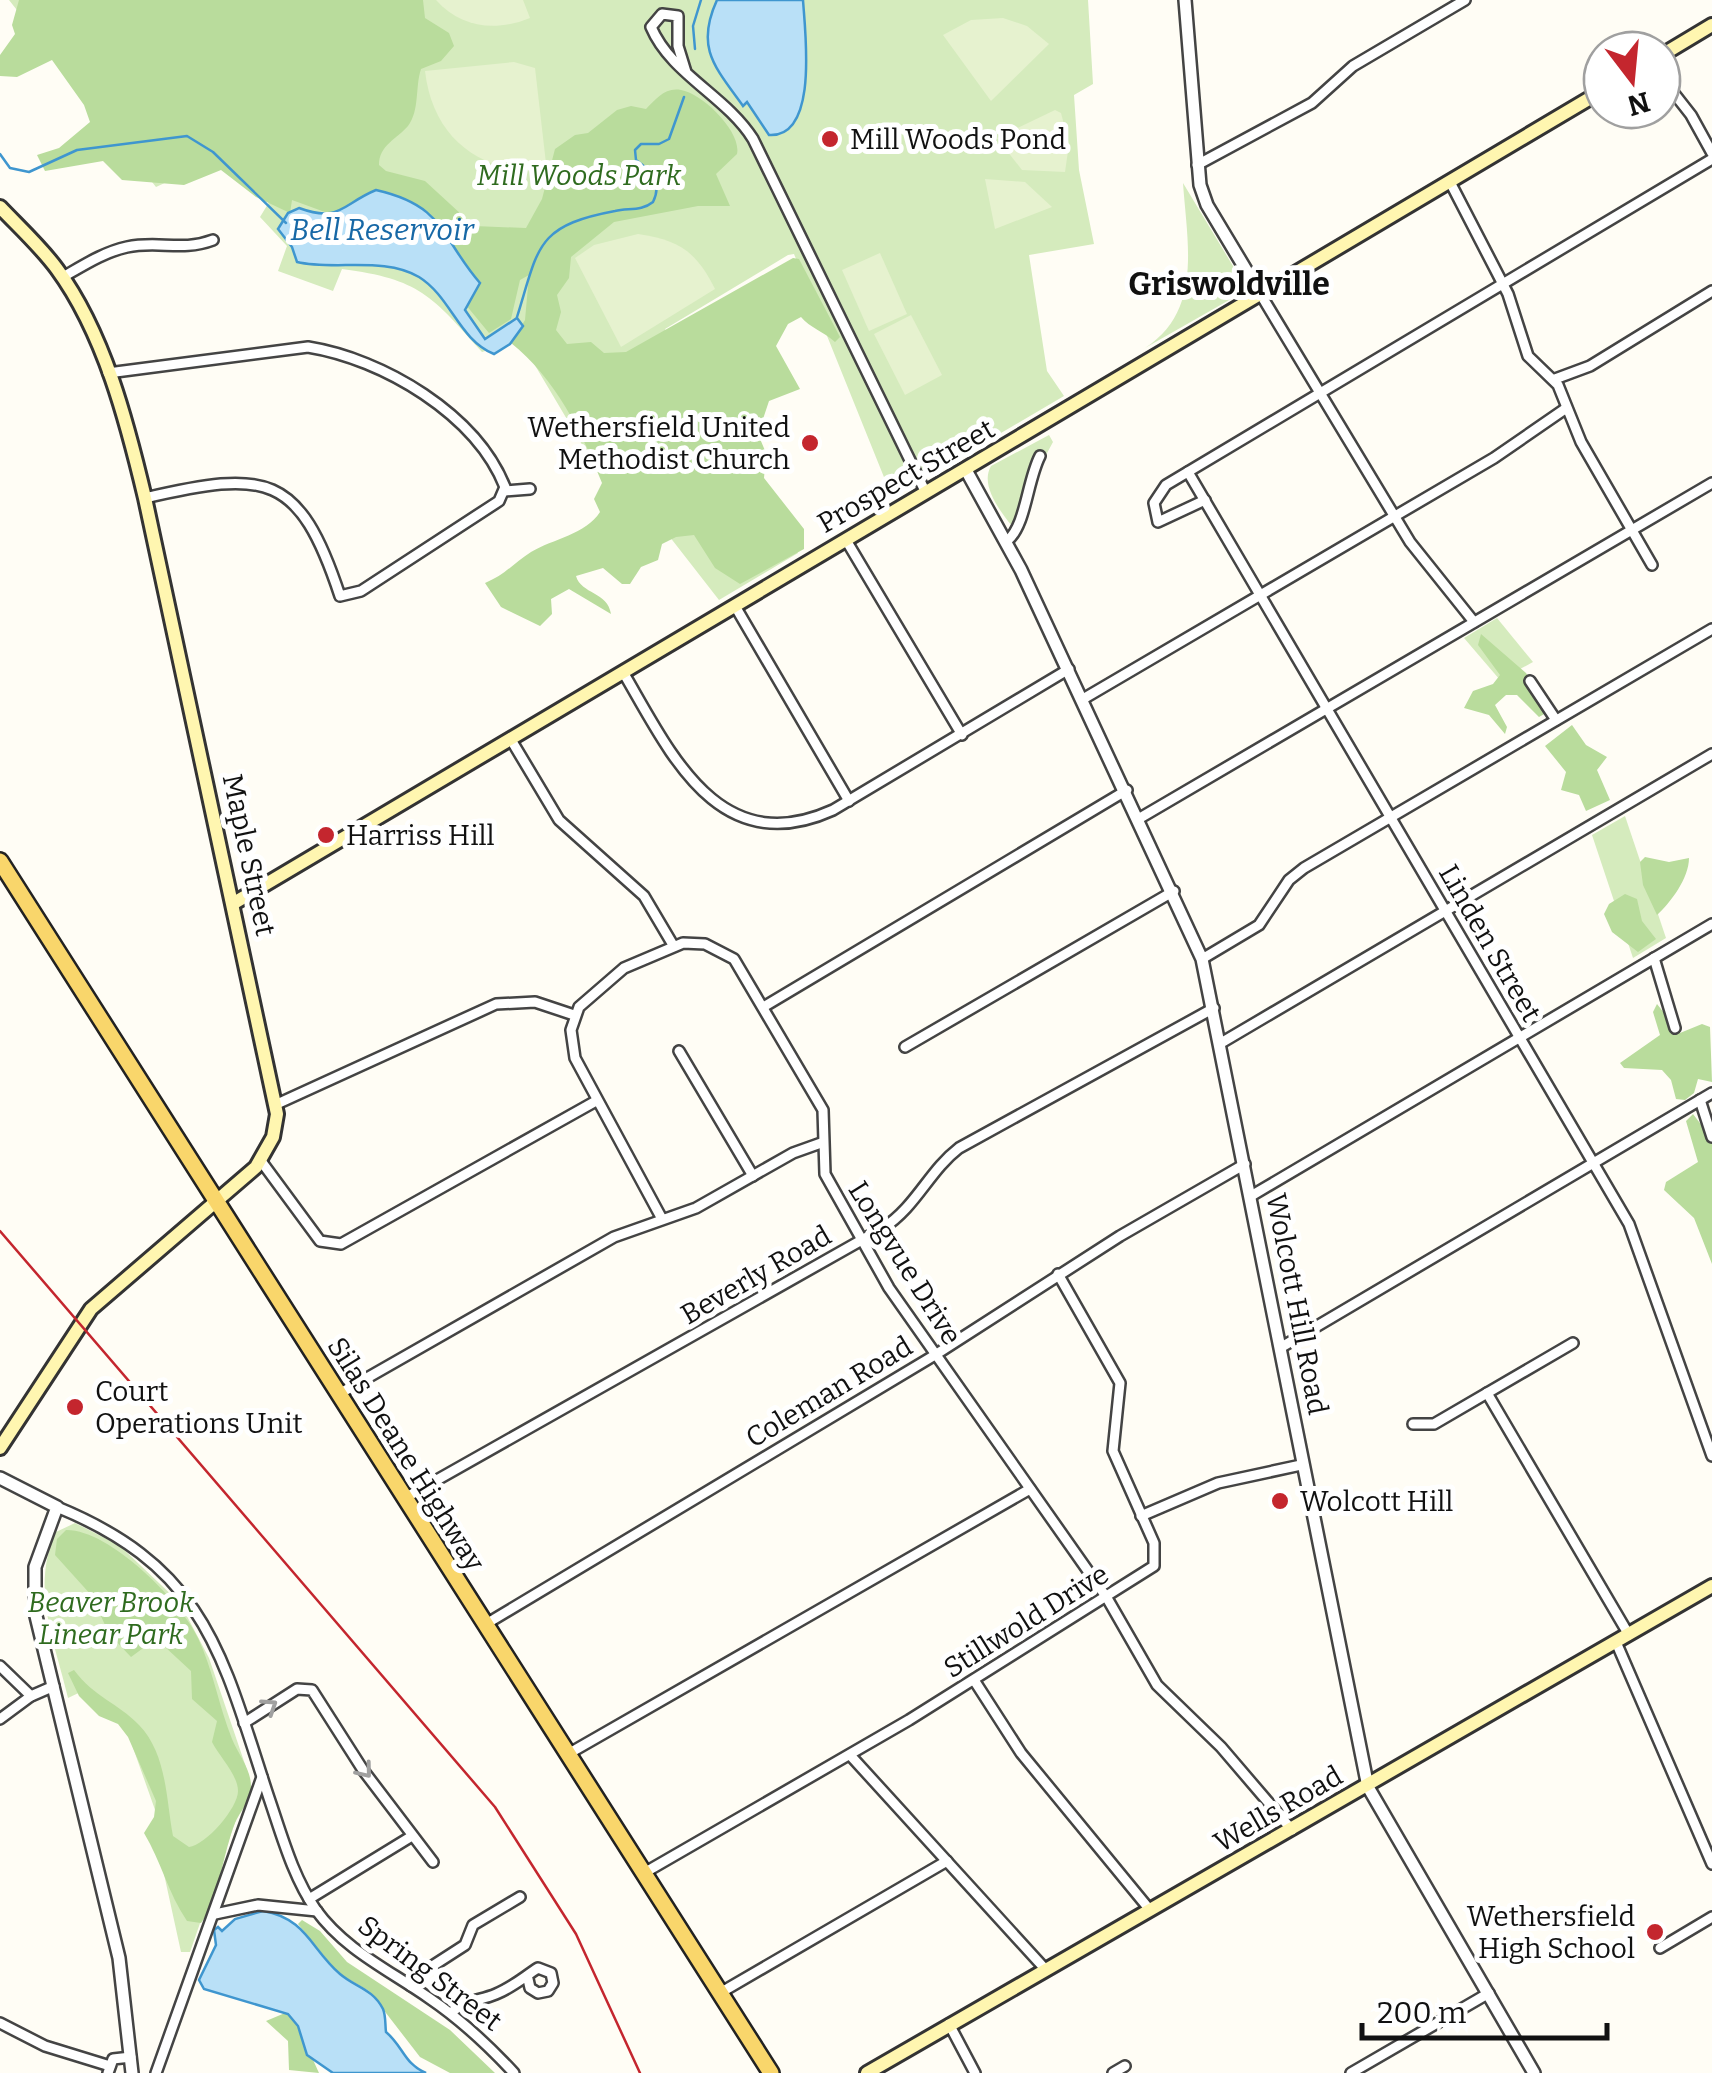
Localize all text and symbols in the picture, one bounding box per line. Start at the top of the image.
north arrow [1582,30,1682,130]
text: N [1624,85,1654,122]
place label: Mill Woods Pond [850,123,1066,156]
marker: Mill Woods Pond [819,128,841,150]
park label: Mill Woods Park [477,159,682,192]
water label: Bell Reservoir [290,212,476,248]
district label: Griswoldville [1128,265,1330,303]
place label: Wethersfield United Methodist Church [527,411,790,476]
street label: Prospect Street [812,412,1000,540]
marker: Wethersfield United Methodist Church [799,432,821,454]
street label: Maple Street [216,771,282,939]
place label: Harriss Hill [346,819,495,852]
marker: Harriss Hill [315,824,337,846]
street label: Linden Street [1432,859,1548,1027]
street label: Longvue Drive [842,1175,968,1351]
street label: Wolcott Hill Road [1259,1191,1335,1417]
street label: Beverly Road [675,1219,837,1331]
street label: Coleman Road [740,1329,918,1455]
street label: Silas Deane Highway [321,1331,491,1577]
place label: Court Operations Unit [95,1375,303,1440]
marker: Court Operations Unit [64,1396,86,1418]
place label: Wolcott Hill [1300,1485,1453,1518]
marker: Wolcott Hill [1269,1490,1291,1512]
street label: Stillwold Drive [938,1557,1114,1685]
park label: Beaver Brook Linear Park [28,1586,195,1651]
one-way arrow [260,1699,278,1718]
one-way arrow [353,1759,371,1777]
street label: Wells Road [1208,1759,1348,1859]
place label: Wethersfield High School [1467,1900,1635,1965]
street label: Spring Street [352,1908,508,2038]
marker: Wethersfield High School [1644,1921,1666,1943]
scale bar [1362,1978,1607,2040]
text: 200 m [1377,1995,1467,2031]

